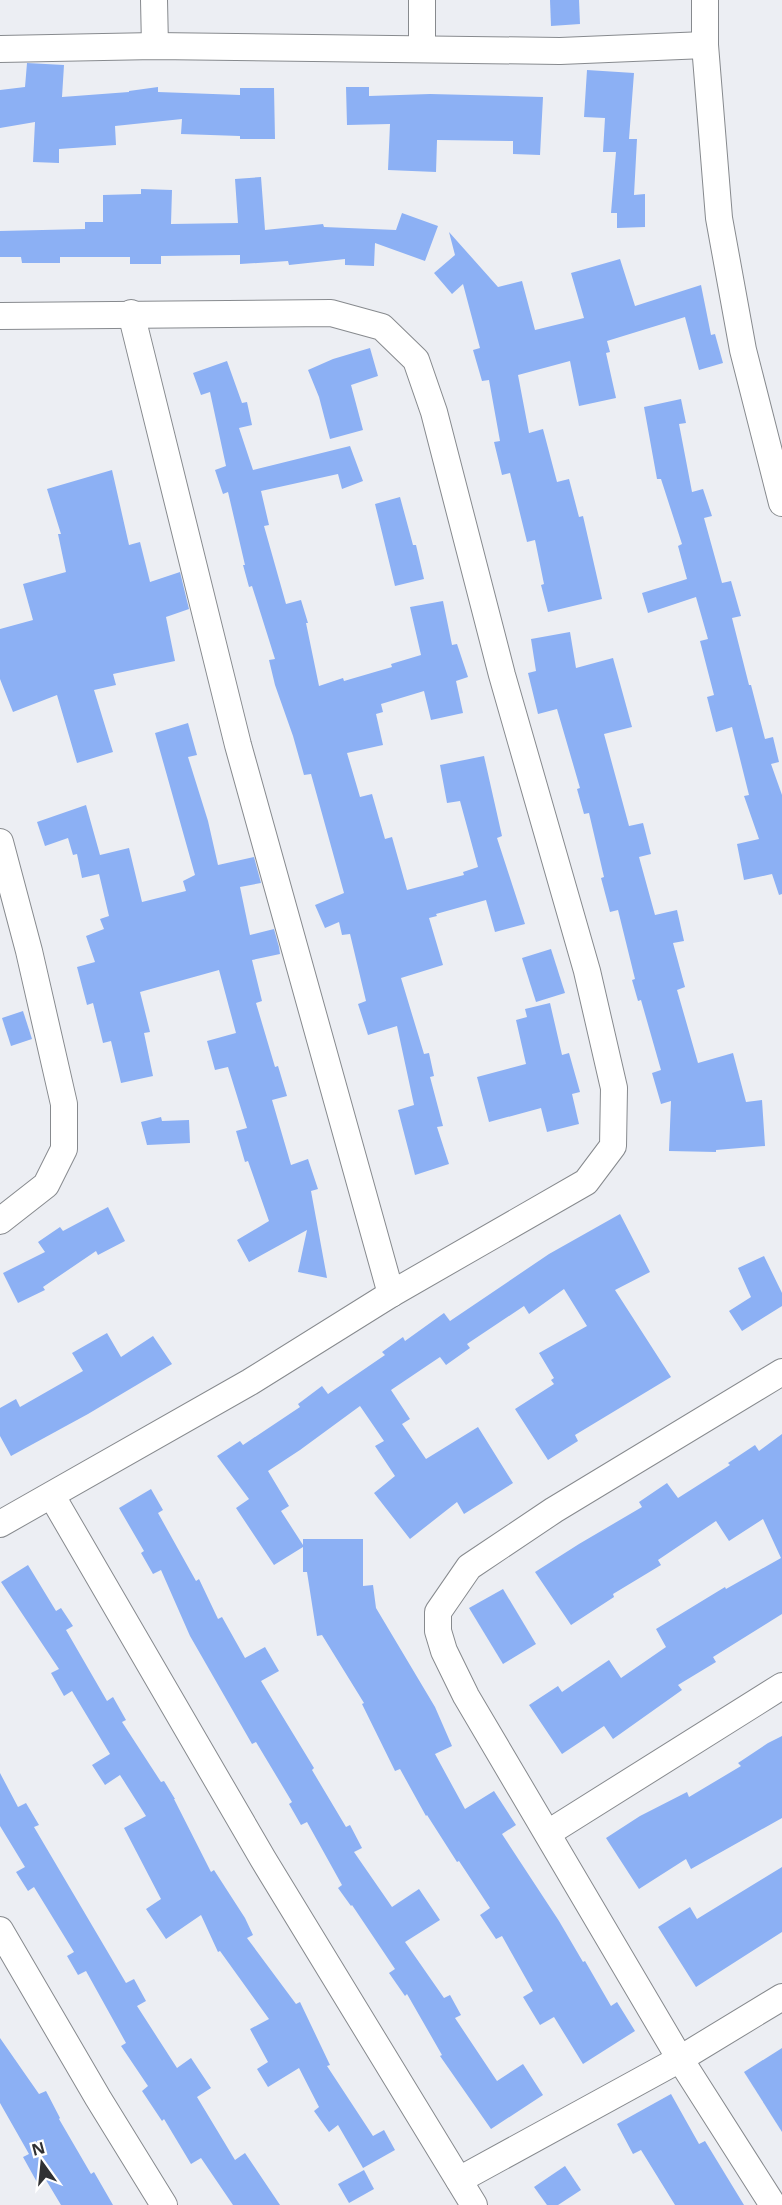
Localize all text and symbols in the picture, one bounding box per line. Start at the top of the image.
north arrow [12,2133,72,2193]
text: N [29,2136,47,2161]

